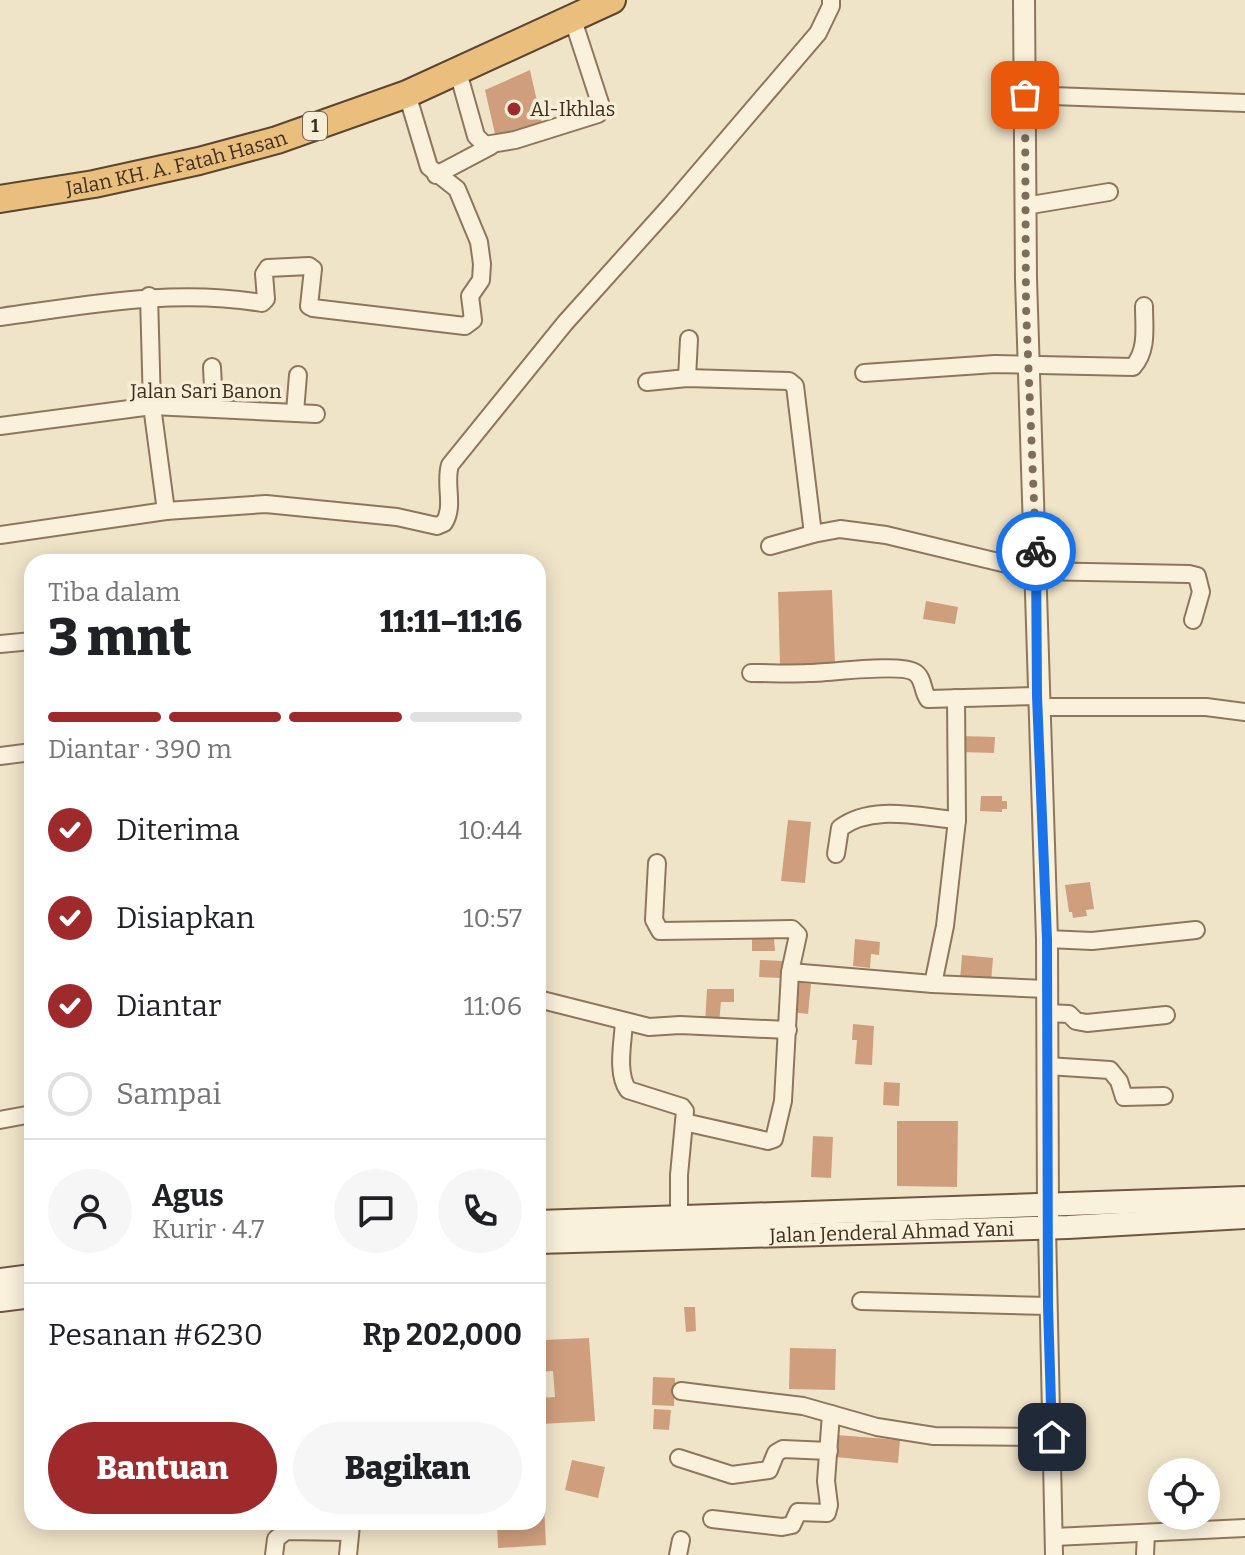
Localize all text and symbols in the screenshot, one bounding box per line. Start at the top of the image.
pin [991,61,1059,129]
icon: bag [1003,73,1047,117]
place label: Al-Ikhlas [530,97,615,121]
marker: Al-Ikhlas [505,100,523,118]
road number: 1 [303,112,327,140]
street label: Jalan KH. A. Fatah Hasan [63,125,290,200]
street label: Jalan Sari Banon [129,379,282,403]
courier [996,511,1076,591]
icon: bike [1014,529,1058,573]
text: Tiba dalam [48,577,180,608]
text: 11:11–11:16 [380,604,522,640]
text: 3 mnt [48,606,192,669]
text: Diantar · 390 m [48,734,232,765]
icon: check [48,808,92,852]
text: Diterima [116,812,240,848]
text: 10:44 [459,815,522,846]
icon: check [48,896,92,940]
text: Disiapkan [116,900,255,936]
text: 10:57 [463,903,522,934]
icon: check [48,984,92,1028]
text: Diantar [116,988,221,1024]
text: 11:06 [463,991,522,1022]
text: Sampai [116,1076,222,1112]
button: person [48,1169,132,1253]
button: chat [334,1169,418,1253]
button: phone [438,1169,522,1253]
text: Agus [152,1178,224,1214]
text: Kurir · 4.7 [152,1214,264,1245]
street label: Jalan Jenderal Ahmad Yani [768,1217,1015,1247]
text: Pesanan #6230 [48,1317,263,1353]
text: Rp 202,000 [363,1317,522,1353]
pin [1018,1403,1086,1471]
icon: home [1030,1415,1074,1459]
button: Bantuan [48,1422,277,1514]
button: Bagikan [293,1422,522,1514]
map controls [1148,1458,1220,1530]
button: locate [1148,1458,1220,1530]

